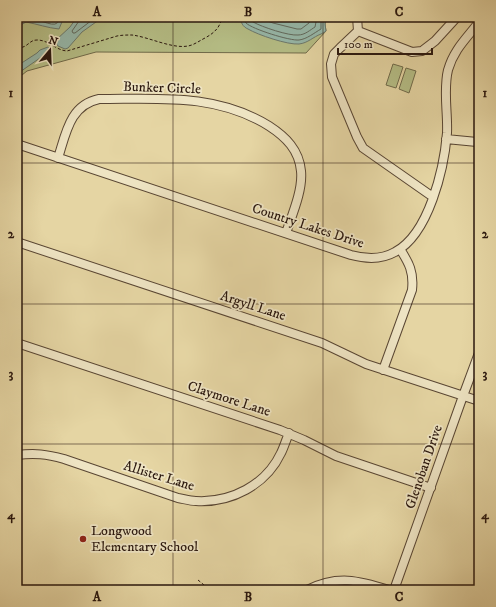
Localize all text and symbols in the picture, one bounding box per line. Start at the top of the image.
text: A [92,4,102,20]
text: B [244,4,252,20]
text: C [395,4,404,20]
north arrow [30,30,70,70]
scale bar [338,30,432,56]
text: N [46,33,59,50]
text: 100 m [344,37,373,52]
street label: Bunker Circle [123,78,201,98]
text: 1 [9,85,14,101]
text: 1 [483,85,488,101]
street label: Country Lakes Drive [250,199,367,253]
text: 2 [8,226,15,242]
text: 2 [482,226,489,242]
street label: Argyll Lane [218,287,288,325]
text: 3 [9,366,14,382]
text: 3 [483,366,488,382]
street label: Claymore Lane [185,377,273,421]
street label: Glenoban Drive [401,422,447,511]
street label: Allister Lane [121,457,197,495]
text: 4 [6,507,15,524]
text: 4 [480,507,489,524]
place label: Longwood Elementary School [91,522,199,556]
marker: Longwood Elementary School [78,534,88,544]
text: A [92,589,102,605]
text: B [244,589,252,605]
text: C [395,589,404,605]

